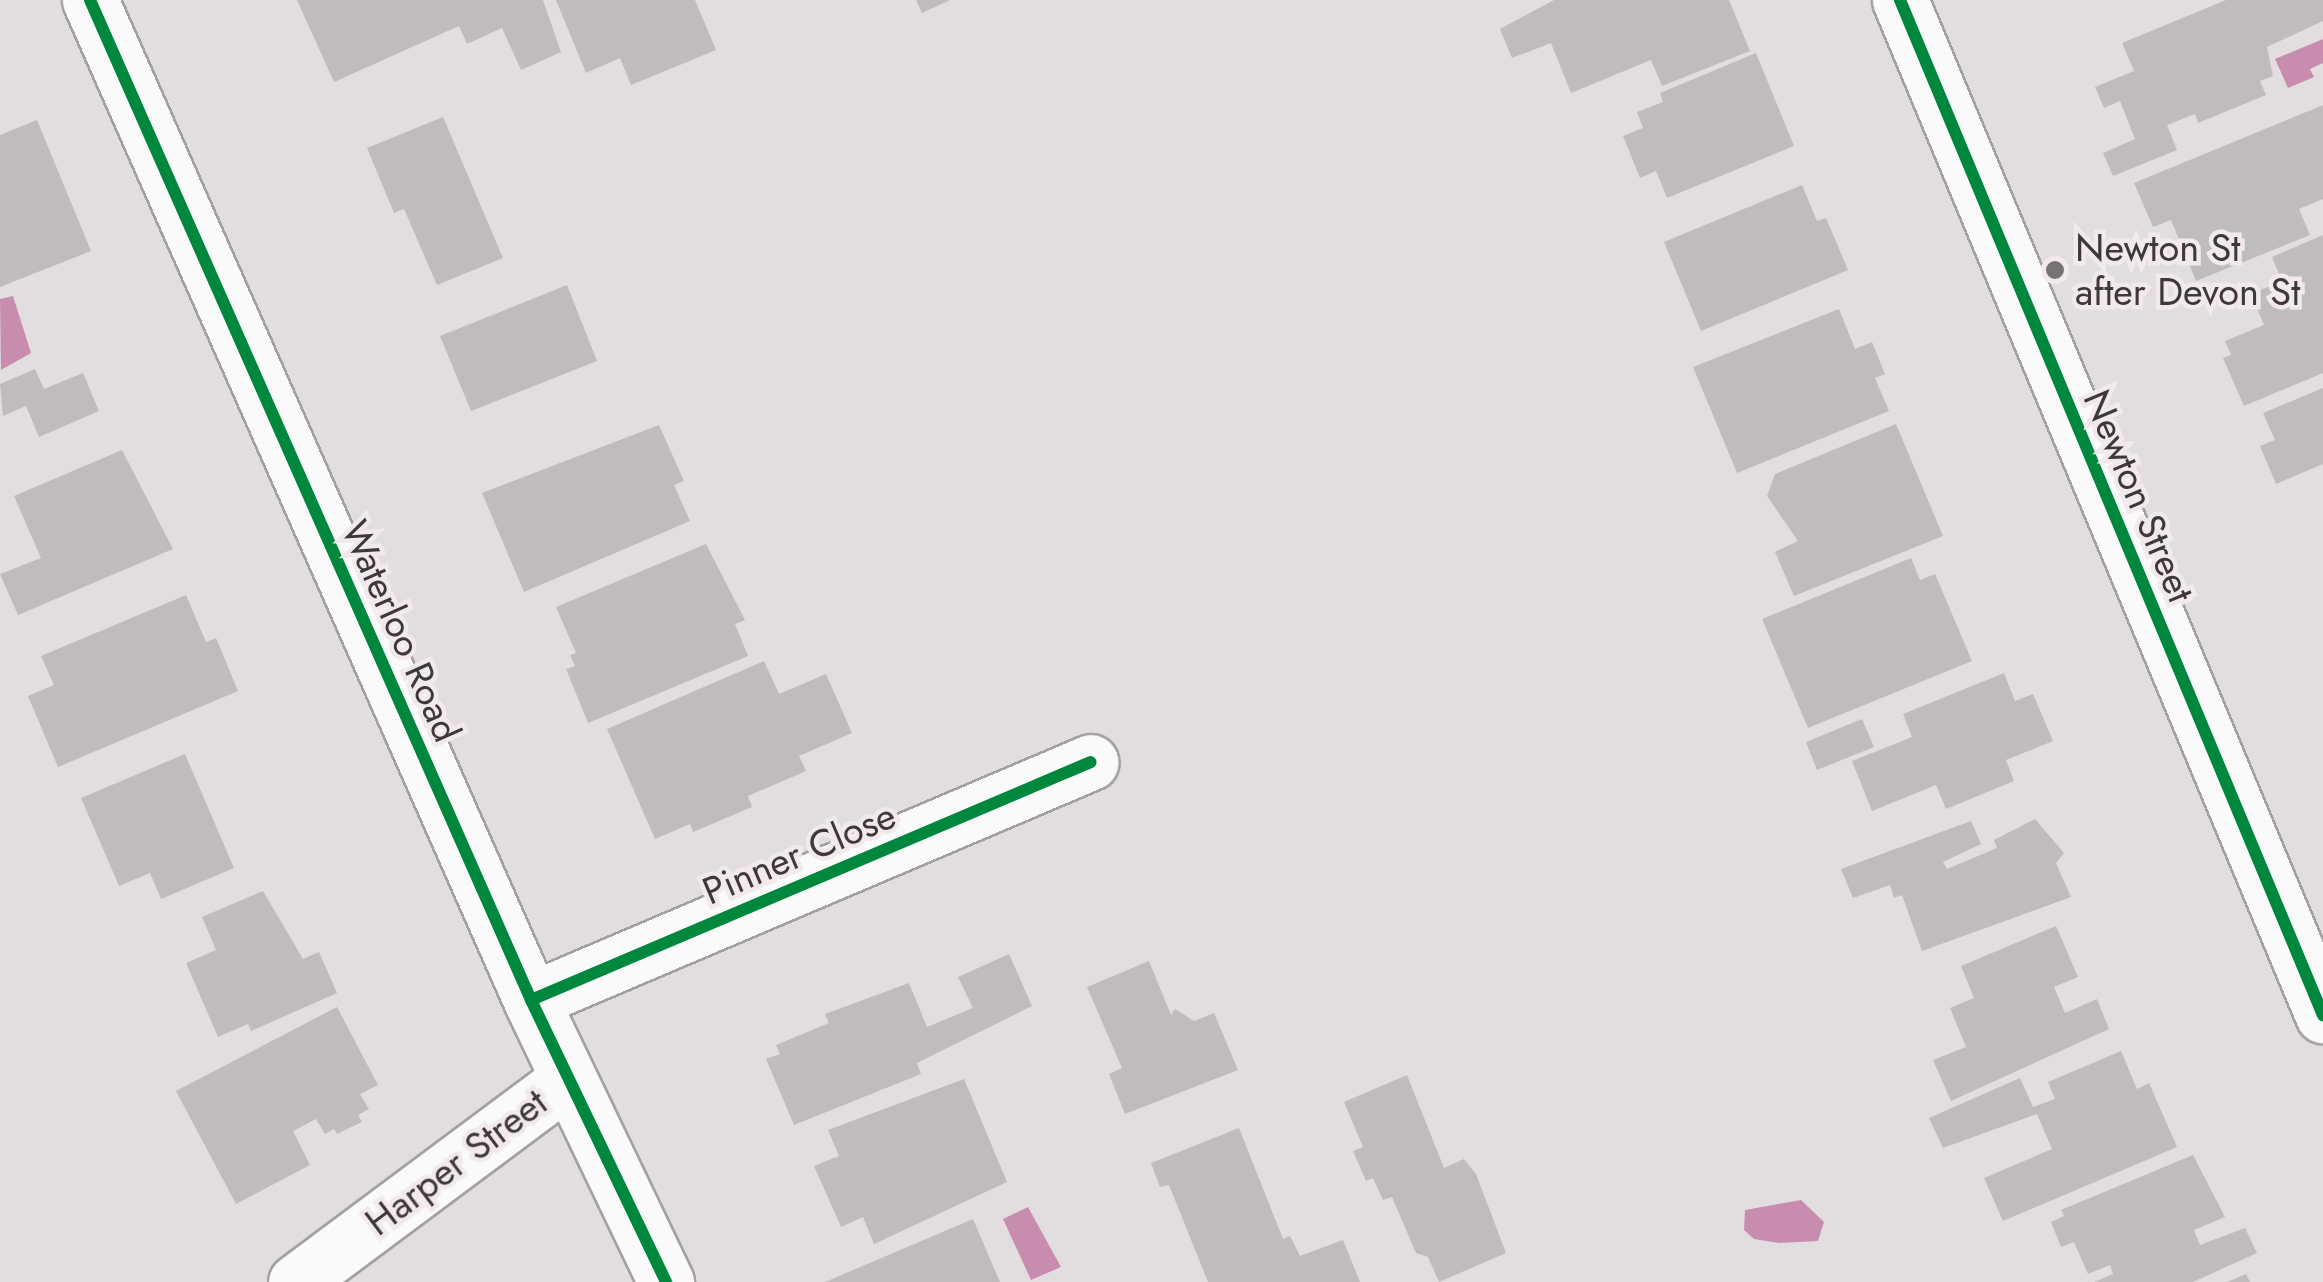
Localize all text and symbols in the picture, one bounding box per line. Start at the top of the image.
place label: Newton St after Devon St [2075,225,2300,314]
marker: Newton St after Devon St [2044,259,2066,281]
street label: Newton Street [2074,383,2204,609]
street label: Waterloo Road [332,513,470,749]
street label: Pinner Close [696,792,902,914]
street label: Harper Street [356,1079,556,1245]

